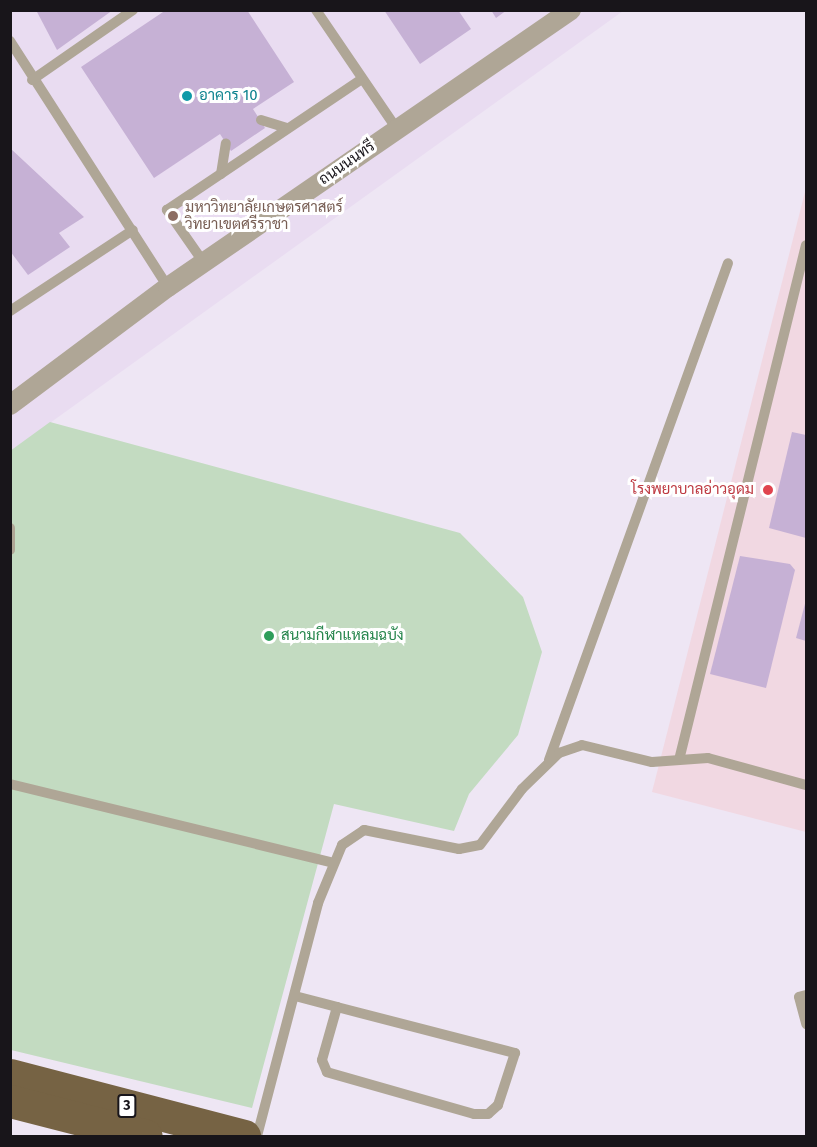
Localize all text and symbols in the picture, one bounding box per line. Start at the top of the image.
place label: อาคาร 10 [199,87,257,105]
marker: อาคาร 10 [180,89,194,103]
street label: ถนนนนทรี [316,137,378,189]
place label: มหาวิทยาลัยเกษตรศาสตร์ วิทยาเขตศรีราชา [185,198,343,233]
marker: มหาวิทยาลัยเกษตรศาสตร์ วิทยาเขตศรีราชา [166,209,180,223]
place label: โรงพยาบาลอ่าวอุดม [631,481,754,499]
marker: โรงพยาบาลอ่าวอุดม [759,481,777,499]
place label: สนามกีฬาแหลมฉบัง [281,627,404,645]
marker: สนามกีฬาแหลมฉบัง [262,629,276,643]
road number: 3 [116,1095,138,1117]

